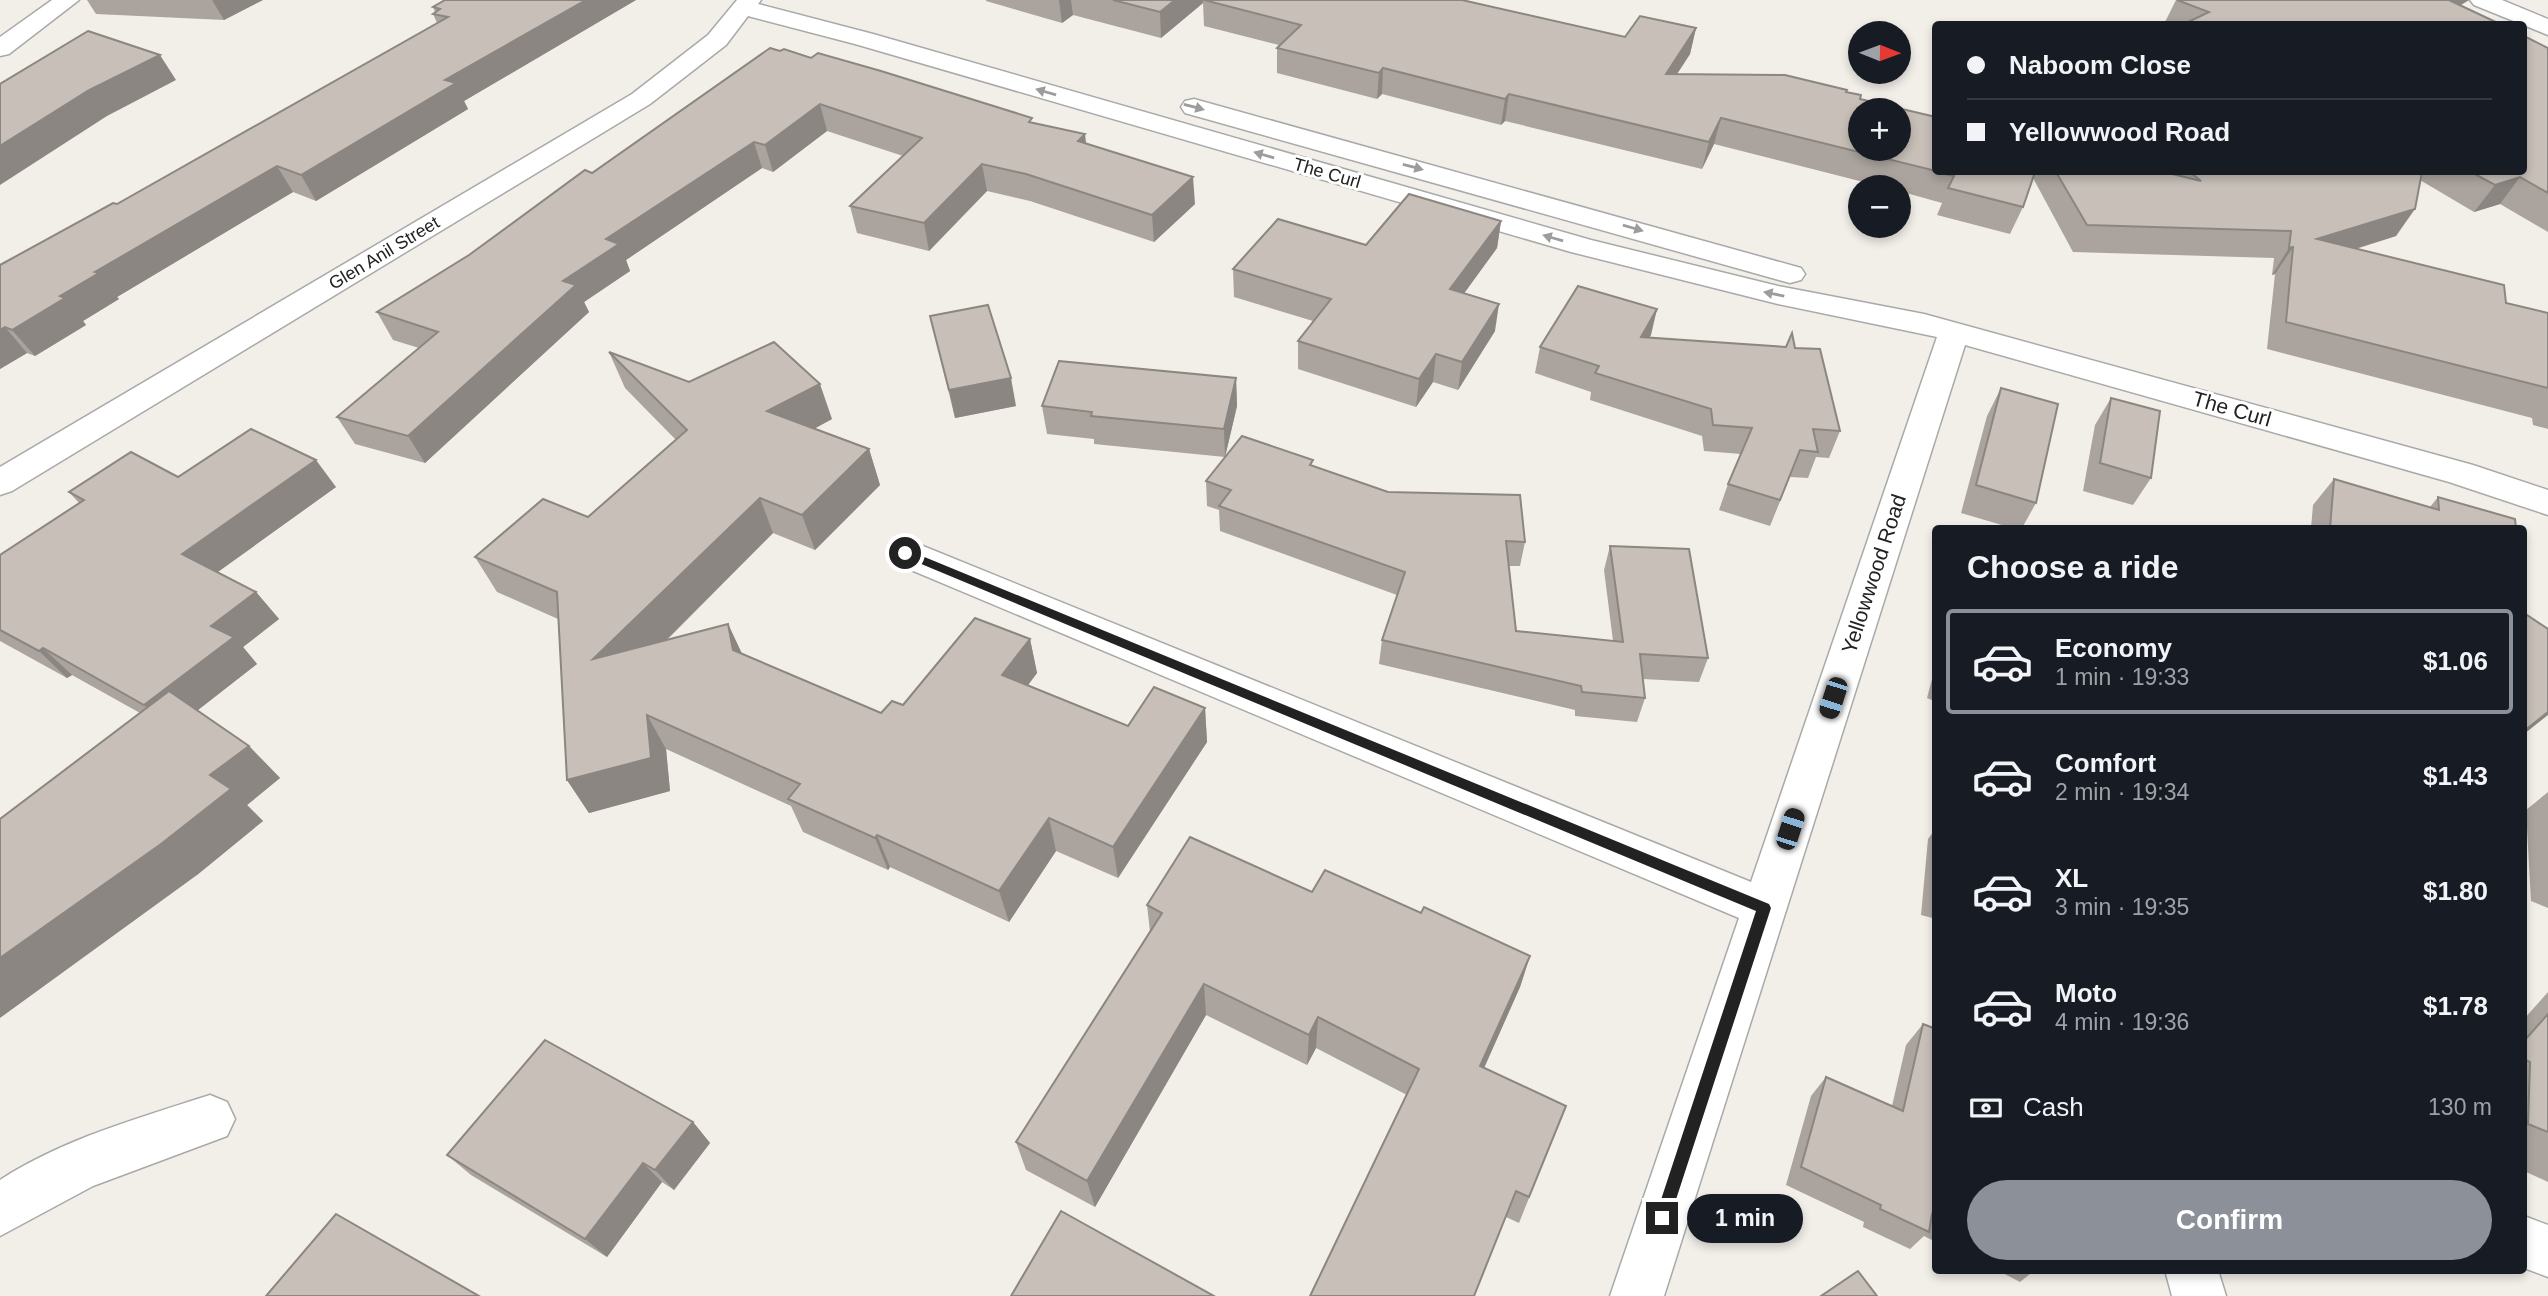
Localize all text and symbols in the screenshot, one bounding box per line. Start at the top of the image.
north arrow [1848,21,1911,84]
map controls [1848,21,1911,238]
text: Naboom Close [2009,50,2191,80]
one-way arrow [1035,86,1056,96]
button: + [1848,98,1911,161]
one-way arrow [1183,102,1205,113]
text: Yellowwood Road [2009,117,2230,147]
one-way arrow [1253,149,1274,159]
street label: The Curl [1291,154,1363,192]
one-way arrow [1402,162,1424,173]
button: − [1848,175,1911,238]
street label: Glen Anil Street [325,212,443,294]
one-way arrow [1622,223,1643,233]
one-way arrow [1543,233,1564,243]
one-way arrow [1763,289,1785,300]
street label: The Curl [2190,386,2274,431]
street label: Yellowwood Road [1837,491,1910,656]
route start [889,537,921,569]
text: Choose a ride [1967,549,2179,585]
icon: car [1971,630,2034,693]
text: Economy [2055,633,2172,663]
text: $1.06 [2423,646,2488,676]
text: 1 min · 19:33 [2055,664,2189,690]
car [1817,675,1850,721]
icon: car [1971,745,2034,808]
text: Comfort [2055,748,2156,778]
text: $1.43 [2423,761,2488,791]
text: 2 min · 19:34 [2055,779,2189,805]
car [1774,806,1807,852]
icon: car [1971,860,2034,923]
text: XL [2055,863,2088,893]
text: $1.80 [2423,876,2488,906]
text: 3 min · 19:35 [2055,894,2189,920]
icon: car [1971,975,2034,1038]
text: Moto [2055,978,2117,1008]
text: $1.78 [2423,991,2488,1021]
text: 4 min · 19:36 [2055,1009,2189,1035]
icon: cash [1967,1089,2005,1127]
text: Cash [2023,1092,2084,1122]
text: 130 m [2428,1094,2492,1120]
button: Confirm [1967,1180,2492,1260]
callout: 1 min [1686,1194,1802,1242]
route end [1646,1202,1678,1234]
text: 1 min [1715,1205,1775,1231]

